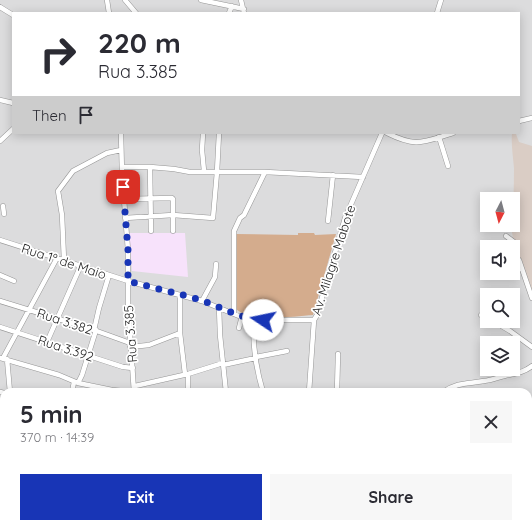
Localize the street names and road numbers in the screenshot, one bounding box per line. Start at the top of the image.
street label: Av. Milagre Mabote [308,203,358,317]
street label: Rua 1º de Maio [20,240,109,282]
street label: Rua 3.382 [35,304,95,338]
street label: Rua 3.385 [120,305,140,363]
street label: Rua 3.392 [36,331,96,365]

